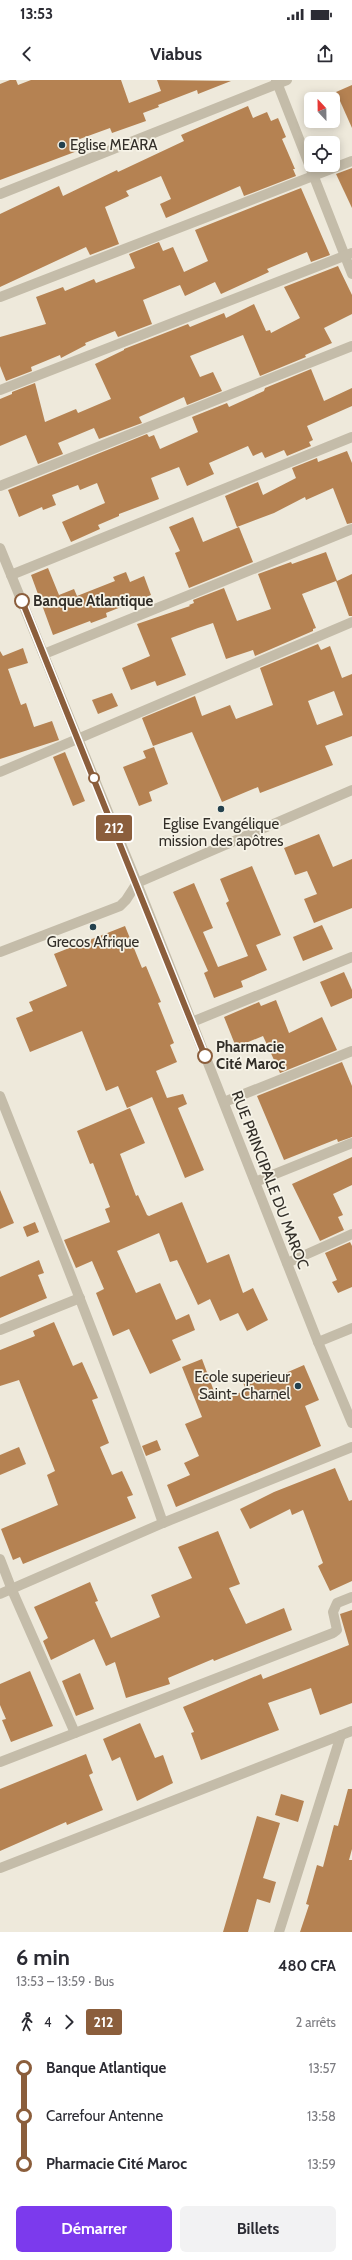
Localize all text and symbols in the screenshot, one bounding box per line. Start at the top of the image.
text: 13:53 [20,5,53,23]
icon: back [16,43,38,65]
text: Viabus [150,43,202,65]
icon: share [314,43,336,65]
north arrow [304,92,340,128]
map controls [304,92,340,172]
place label: Eglise MEARA [70,136,158,154]
button: locate [304,136,340,172]
marker: Eglise MEARA [57,140,67,150]
place label: Banque Atlantique [33,592,154,610]
marker: Banque Atlantique [14,593,30,609]
unlabelled marker [88,772,100,784]
marker: Eglise Evangélique mission des apôtres [216,804,226,814]
line badge: 212 [91,815,137,841]
place label: Eglise Evangélique mission des apôtres [159,815,283,850]
text: 212 [104,819,124,837]
marker: Grecos Afrique [88,922,98,932]
place label: Grecos Afrique [47,933,140,951]
place label: Pharmacie Cité Maroc [216,1038,286,1073]
marker: Pharmacie Cité Maroc [197,1048,213,1064]
street label: RUE PRINCIPALE DU MAROC [228,1088,312,1272]
place label: Ecole superieur Saint- Charnel [194,1368,290,1403]
marker: Ecole superieur Saint- Charnel [293,1381,303,1391]
text: 6 min [16,1944,70,1971]
text: 480 CFA [278,1957,336,1975]
text: 13:53 – 13:59 · Bus [16,1973,114,1989]
icon: walk [16,2011,38,2033]
icon: forward [58,2011,80,2033]
text: 212 [94,2013,114,2031]
text: 4 [44,2014,52,2030]
text: 2 arrêts [296,2014,336,2030]
text: Banque Atlantique [46,2059,166,2077]
text: 13:57 [308,2060,336,2076]
text: Carrefour Antenne [46,2107,163,2125]
text: 13:58 [307,2108,336,2124]
text: Pharmacie Cité Maroc [46,2155,187,2173]
text: 13:59 [308,2156,336,2172]
button: Démarrer [16,2206,172,2252]
button: Billets [180,2206,336,2252]

